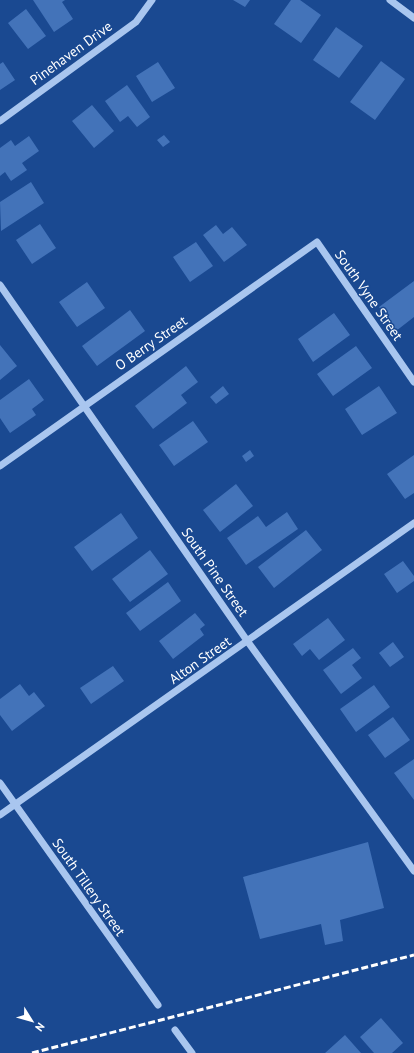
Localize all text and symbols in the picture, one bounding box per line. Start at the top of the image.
street label: Pinehaven Drive [26,17,116,89]
street label: South Vyne Street [331,246,407,344]
street label: O Berry Street [112,311,191,374]
street label: South Pine Street [178,524,252,620]
street label: Alton Street [166,632,235,688]
street label: South Tillery Street [49,835,130,940]
north arrow [12,1001,52,1041]
text: N [32,1020,48,1034]

